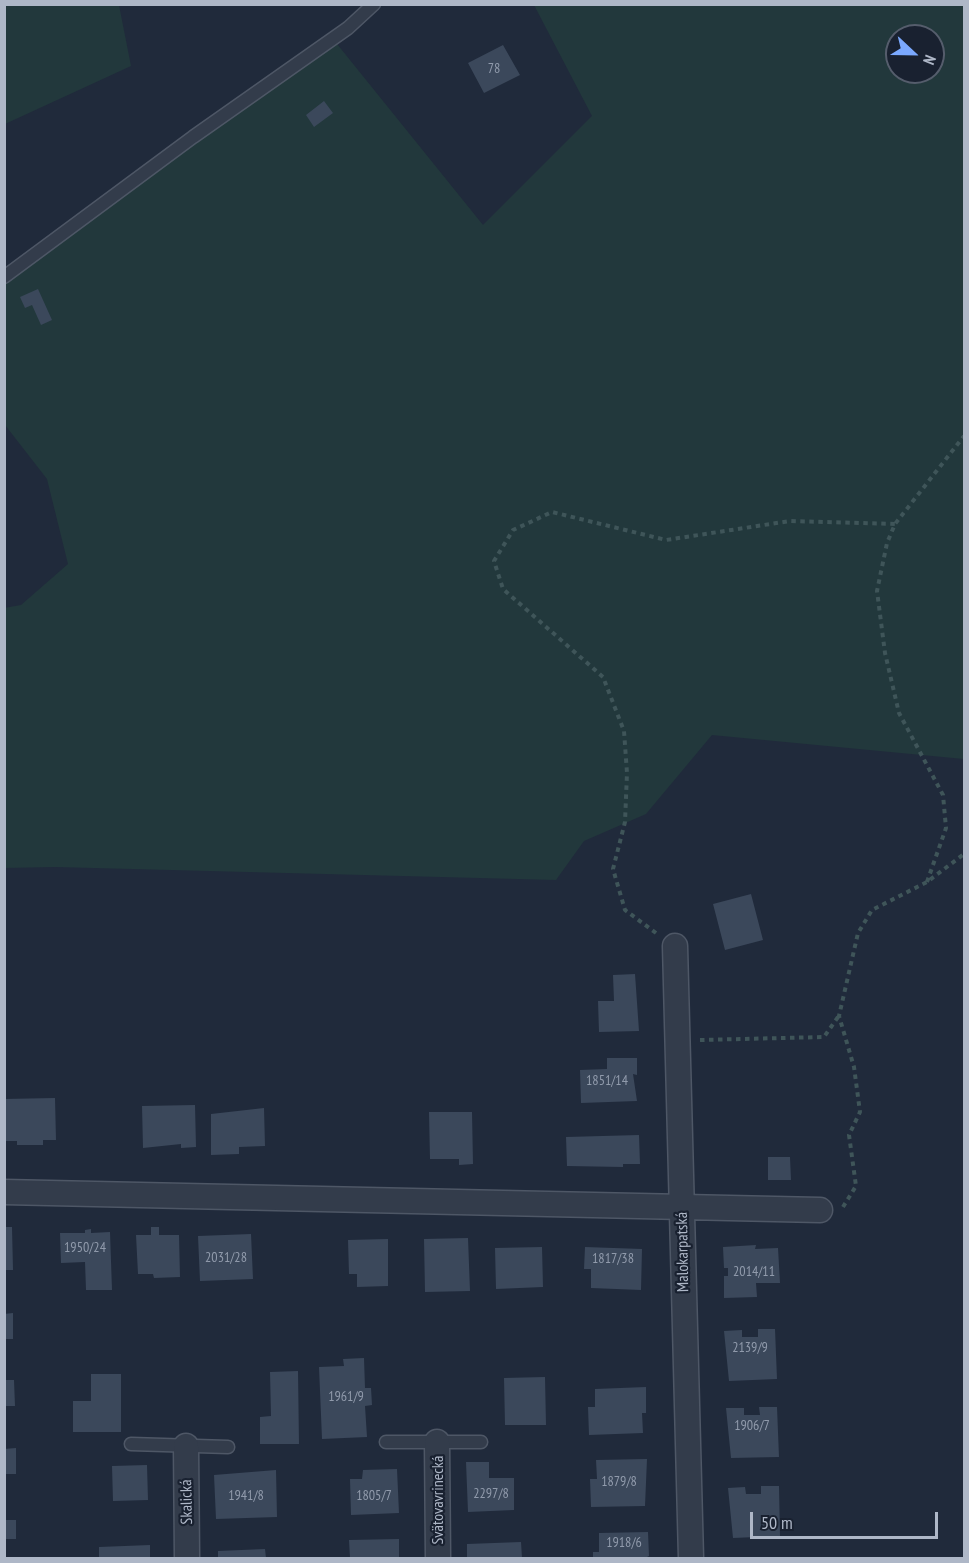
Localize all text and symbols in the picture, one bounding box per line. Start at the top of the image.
north arrow [885,24,945,84]
text: N [919,52,941,68]
house number: 78 [488,61,500,77]
house number: 1851/14 [586,1073,628,1089]
street label: Malokarpatská [673,1212,693,1292]
house number: 1950/24 [64,1240,106,1256]
house number: 2031/28 [205,1250,247,1266]
house number: 1817/38 [592,1251,634,1267]
house number: 2014/11 [733,1264,775,1280]
house number: 2139/9 [732,1340,768,1356]
house number: 1961/9 [328,1389,364,1405]
house number: 1906/7 [734,1418,770,1434]
street label: Svätovavrinecká [428,1456,448,1544]
house number: 1879/8 [601,1474,637,1490]
street label: Skalická [177,1479,197,1525]
house number: 2297/8 [473,1486,509,1502]
house number: 1941/8 [228,1488,264,1504]
house number: 1805/7 [356,1488,392,1504]
scale bar [753,1500,940,1538]
text: 50 m [761,1511,793,1534]
house number: 1918/6 [606,1535,642,1551]

